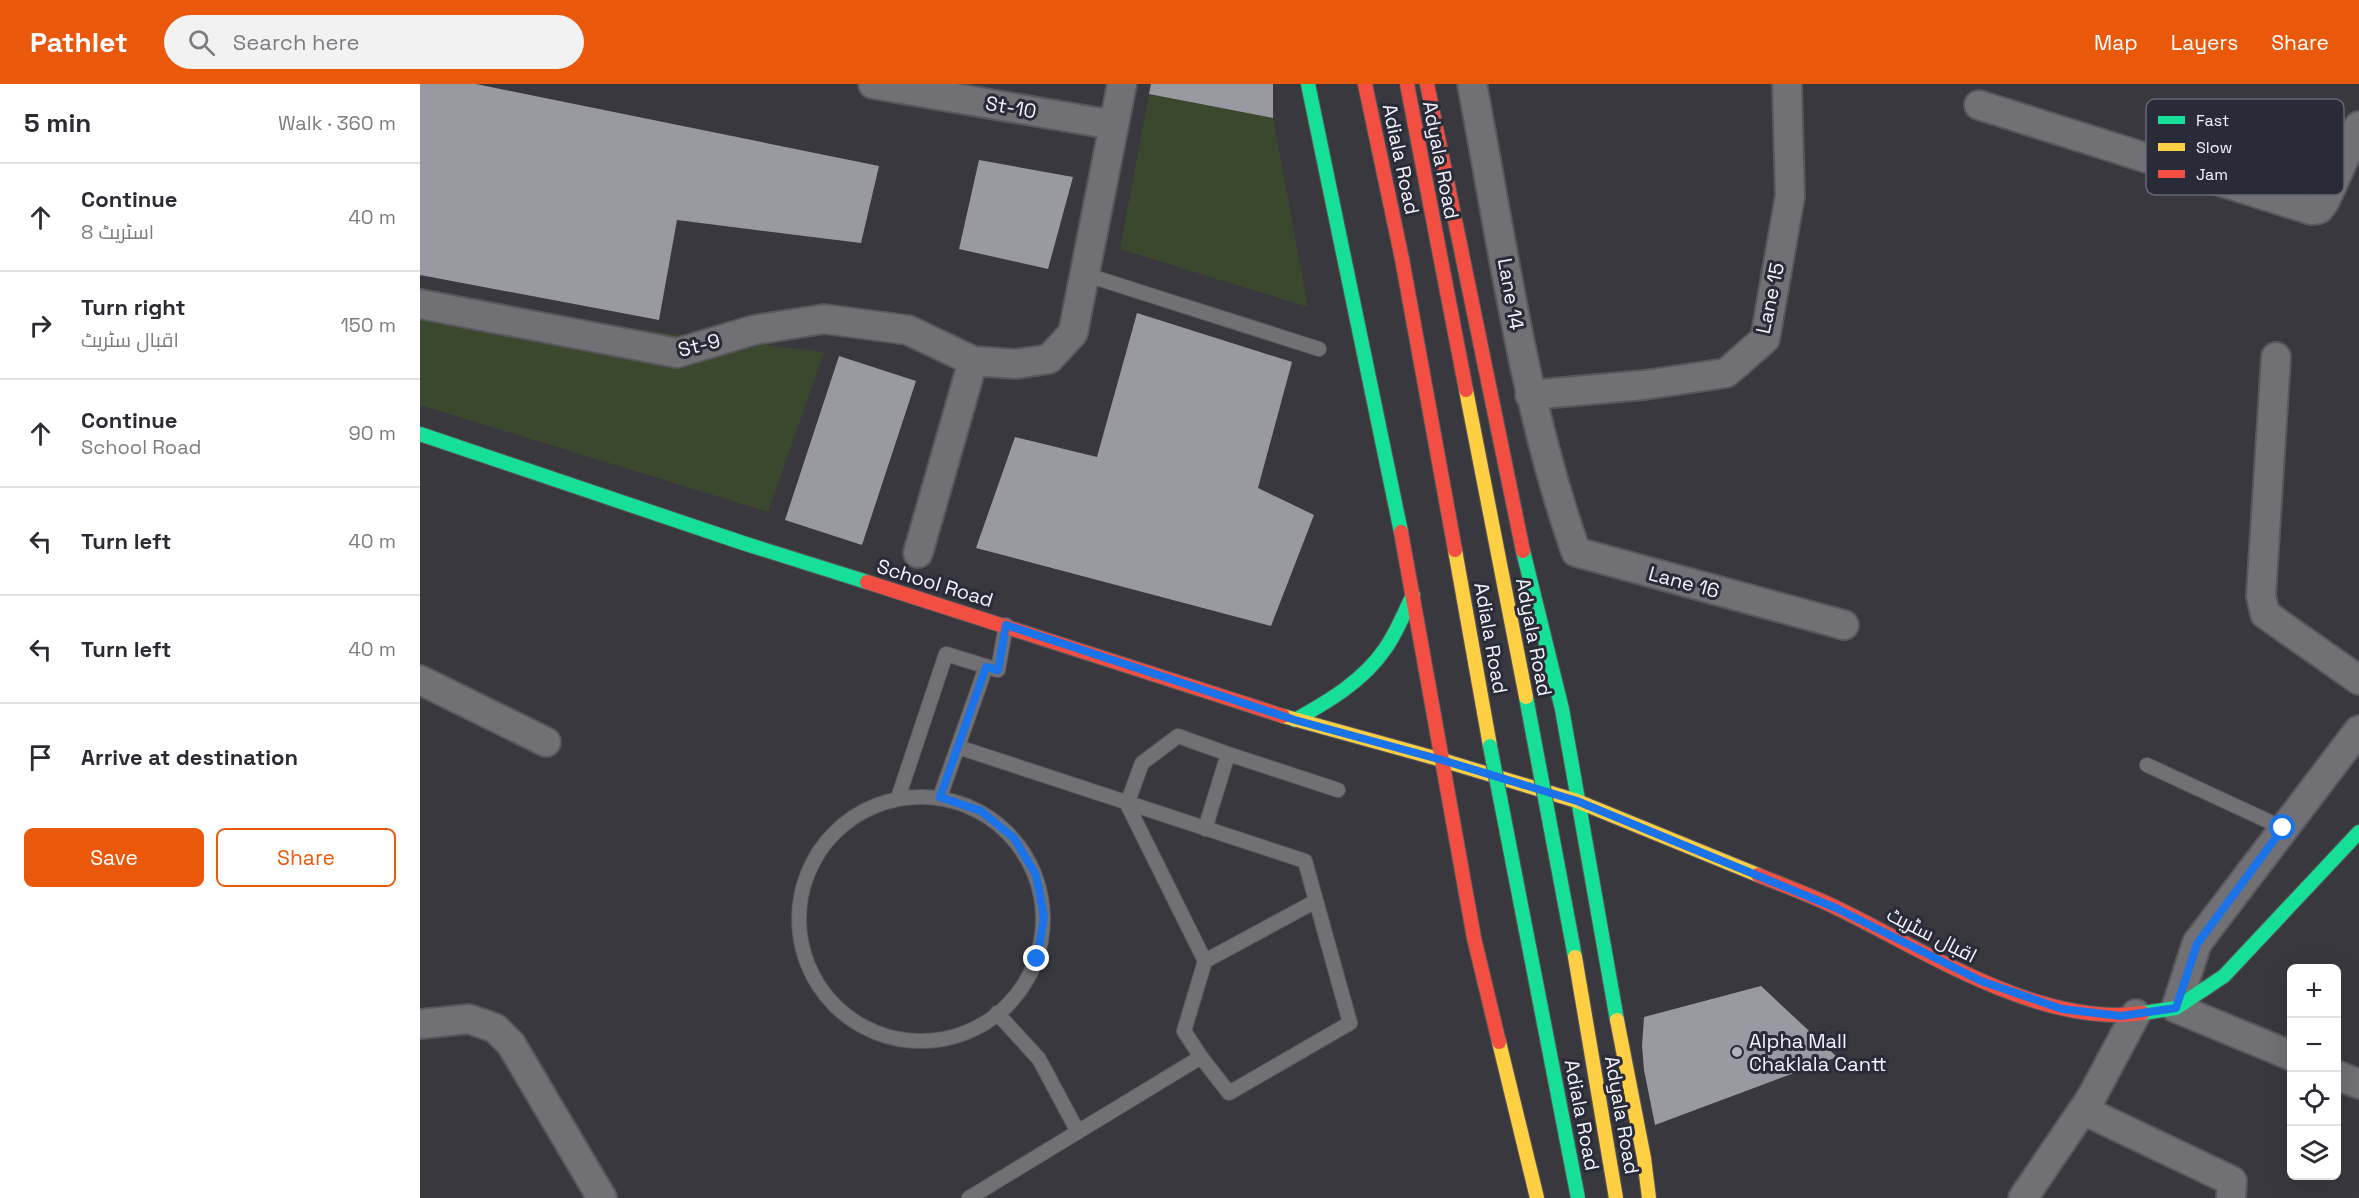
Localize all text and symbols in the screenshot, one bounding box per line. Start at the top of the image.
search box [164,15,584,69]
text: Pathlet [30,24,128,60]
icon: search [185,26,218,59]
text: Search here [233,28,360,56]
text: Map [2094,29,2138,56]
text: Layers [2171,29,2238,56]
text: Share [2271,29,2329,56]
street label: St-10 [983,90,1039,124]
street label: Adyala Road [1417,99,1465,221]
legend [2146,99,2344,195]
street label: Adiala Road [1377,101,1425,217]
text: 5 min [24,106,91,140]
text: Walk · 360 m [278,110,396,136]
text: Fast [2196,110,2229,131]
text: Slow [2196,137,2232,158]
text: Jam [2196,164,2228,185]
text: Continue [81,185,177,213]
icon: ahead [24,201,57,234]
text: 40 m [348,204,396,230]
text: اسٹریٹ 8 [81,219,154,245]
street label: Lane 14 [1492,256,1530,332]
street label: Lane 15 [1750,260,1790,336]
text: Turn right [81,293,186,321]
icon: right [24,309,57,342]
text: 150 m [341,312,396,338]
text: اقبال سٹریٹ [81,327,179,353]
street label: St-9 [675,327,723,363]
text: Continue [81,406,177,434]
icon: ahead [24,417,57,450]
text: 90 m [349,420,396,446]
text: School Road [81,434,201,460]
icon: left [24,525,57,558]
text: Turn left [81,527,171,555]
text: 40 m [348,528,396,554]
street label: School Road [874,553,996,613]
street label: Lane 16 [1646,560,1722,604]
street label: Adyala Road [1510,576,1558,698]
street label: Adiala Road [1468,580,1514,696]
icon: left [24,633,57,666]
text: Turn left [81,635,171,663]
text: 40 m [348,636,396,662]
icon: arrive [24,741,57,774]
text: Arrive at destination [81,743,298,771]
route start [2269,814,2295,840]
button: Save [24,828,204,887]
button: Share [216,828,396,887]
street label: اقبال سٹریٹ [1882,901,1982,969]
route end [1023,945,1049,971]
map controls [2287,964,2341,1180]
button: + [2287,964,2341,1018]
button: − [2287,1018,2341,1072]
place label: Alpha Mall Chaklala Cantt [1749,1028,1887,1077]
marker: Alpha Mall Chaklala Cantt [1730,1045,1744,1059]
street label: Adyala Road [1599,1054,1645,1176]
street label: Adiala Road [1559,1057,1605,1173]
button: locate [2287,1072,2341,1126]
button: layers [2287,1126,2341,1180]

